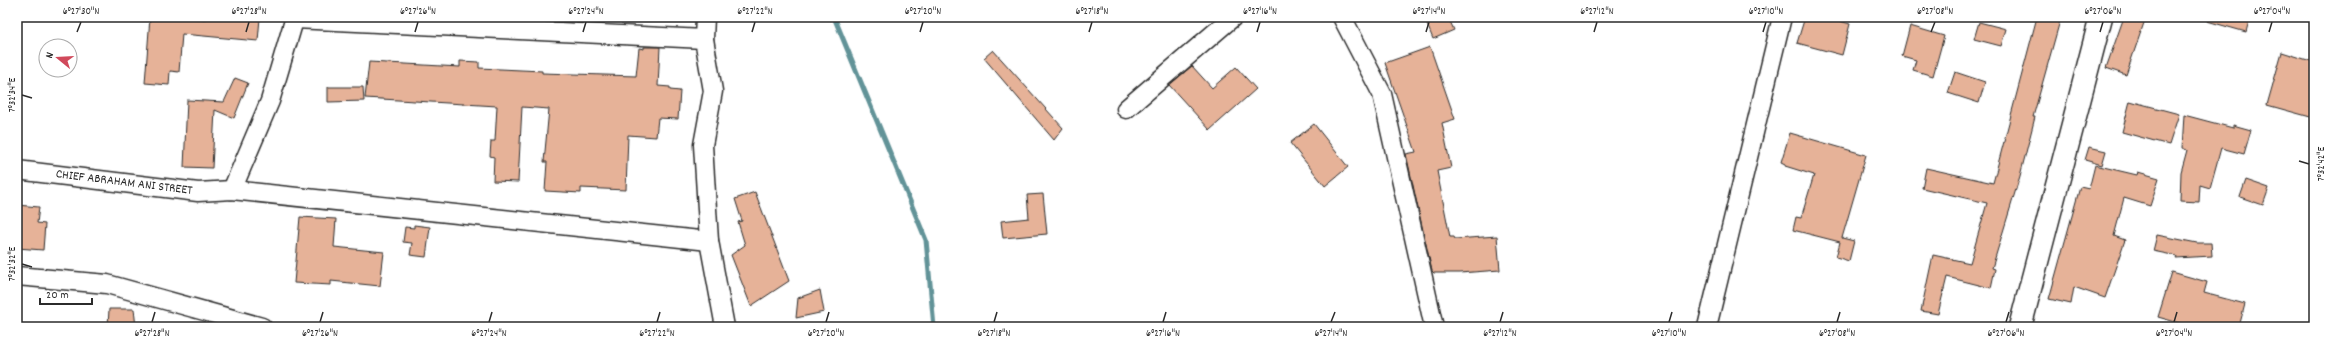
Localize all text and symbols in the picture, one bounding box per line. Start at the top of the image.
text: 6°27'30"N [63,5,99,19]
text: 6°27'28"N [231,5,267,19]
text: 6°27'26"N [400,5,436,19]
text: 6°27'24"N [568,5,604,19]
text: 6°27'22"N [737,5,773,19]
text: 6°27'20"N [905,5,941,19]
text: 6°27'18"N [1076,5,1109,19]
text: 6°27'16"N [1243,5,1277,19]
text: 6°27'14"N [1412,5,1446,19]
text: 6°27'12"N [1580,5,1614,19]
text: 6°27'10"N [1749,5,1783,19]
text: 6°27'08"N [1917,5,1953,19]
text: 6°27'06"N [2084,5,2122,19]
text: 6°27'04"N [2254,5,2290,19]
north arrow [38,38,78,78]
text: N [42,50,59,61]
text: 7°32'34"E [6,77,20,112]
text: 7°32'42"E [2315,146,2329,181]
street label: CHIEF ABRAHAM ANI STREET [55,165,193,201]
text: 7°32'32"E [6,246,20,281]
scale bar [40,280,92,306]
text: 20 m [46,287,69,304]
text: 6°27'28"N [134,327,170,341]
text: 6°27'26"N [302,327,338,341]
text: 6°27'24"N [471,327,507,341]
text: 6°27'22"N [639,327,675,341]
text: 6°27'20"N [808,327,844,341]
text: 6°27'18"N [978,327,1011,341]
text: 6°27'16"N [1146,327,1180,341]
text: 6°27'14"N [1314,327,1348,341]
text: 6°27'12"N [1483,327,1517,341]
text: 6°27'10"N [1652,327,1686,341]
text: 6°27'08"N [1819,327,1855,341]
text: 6°27'06"N [1987,327,2025,341]
text: 6°27'04"N [2156,327,2192,341]

